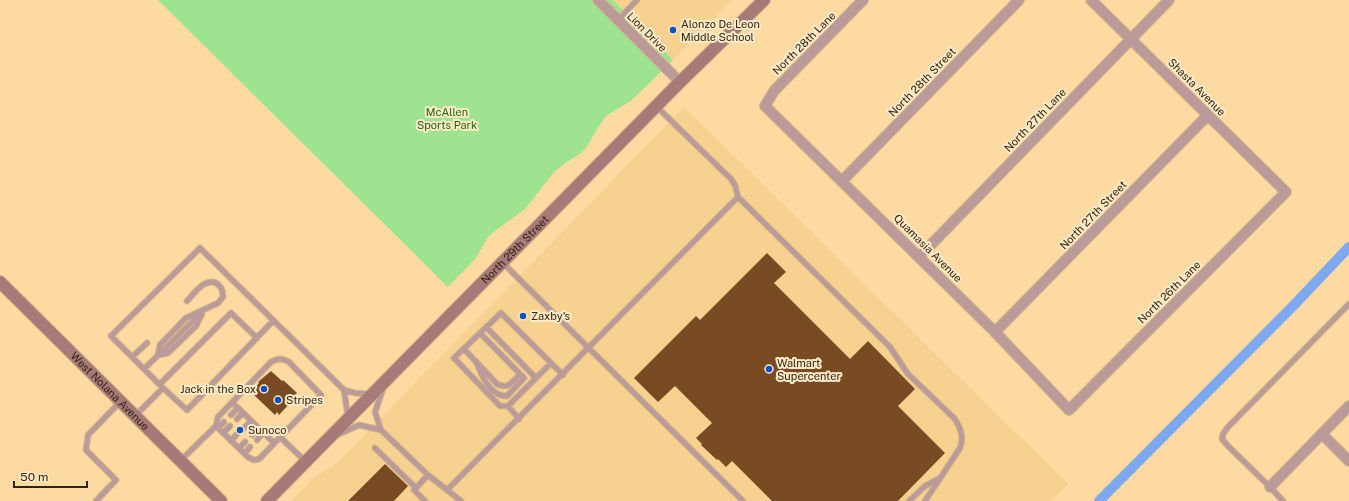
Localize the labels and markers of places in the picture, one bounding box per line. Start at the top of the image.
place label: Alonzo De Leon Middle School [681,18,760,43]
marker: Alonzo De Leon Middle School [668,25,678,35]
place label: Zaxby's [531,310,571,322]
marker: Zaxby's [518,311,528,321]
place label: Walmart Supercenter [777,357,841,382]
marker: Walmart Supercenter [764,364,774,374]
place label: Jack in the Box [180,383,256,395]
marker: Jack in the Box [259,384,269,394]
place label: Stripes [286,394,323,406]
marker: Stripes [273,395,283,405]
place label: Sunoco [248,424,287,436]
marker: Sunoco [235,425,245,435]

